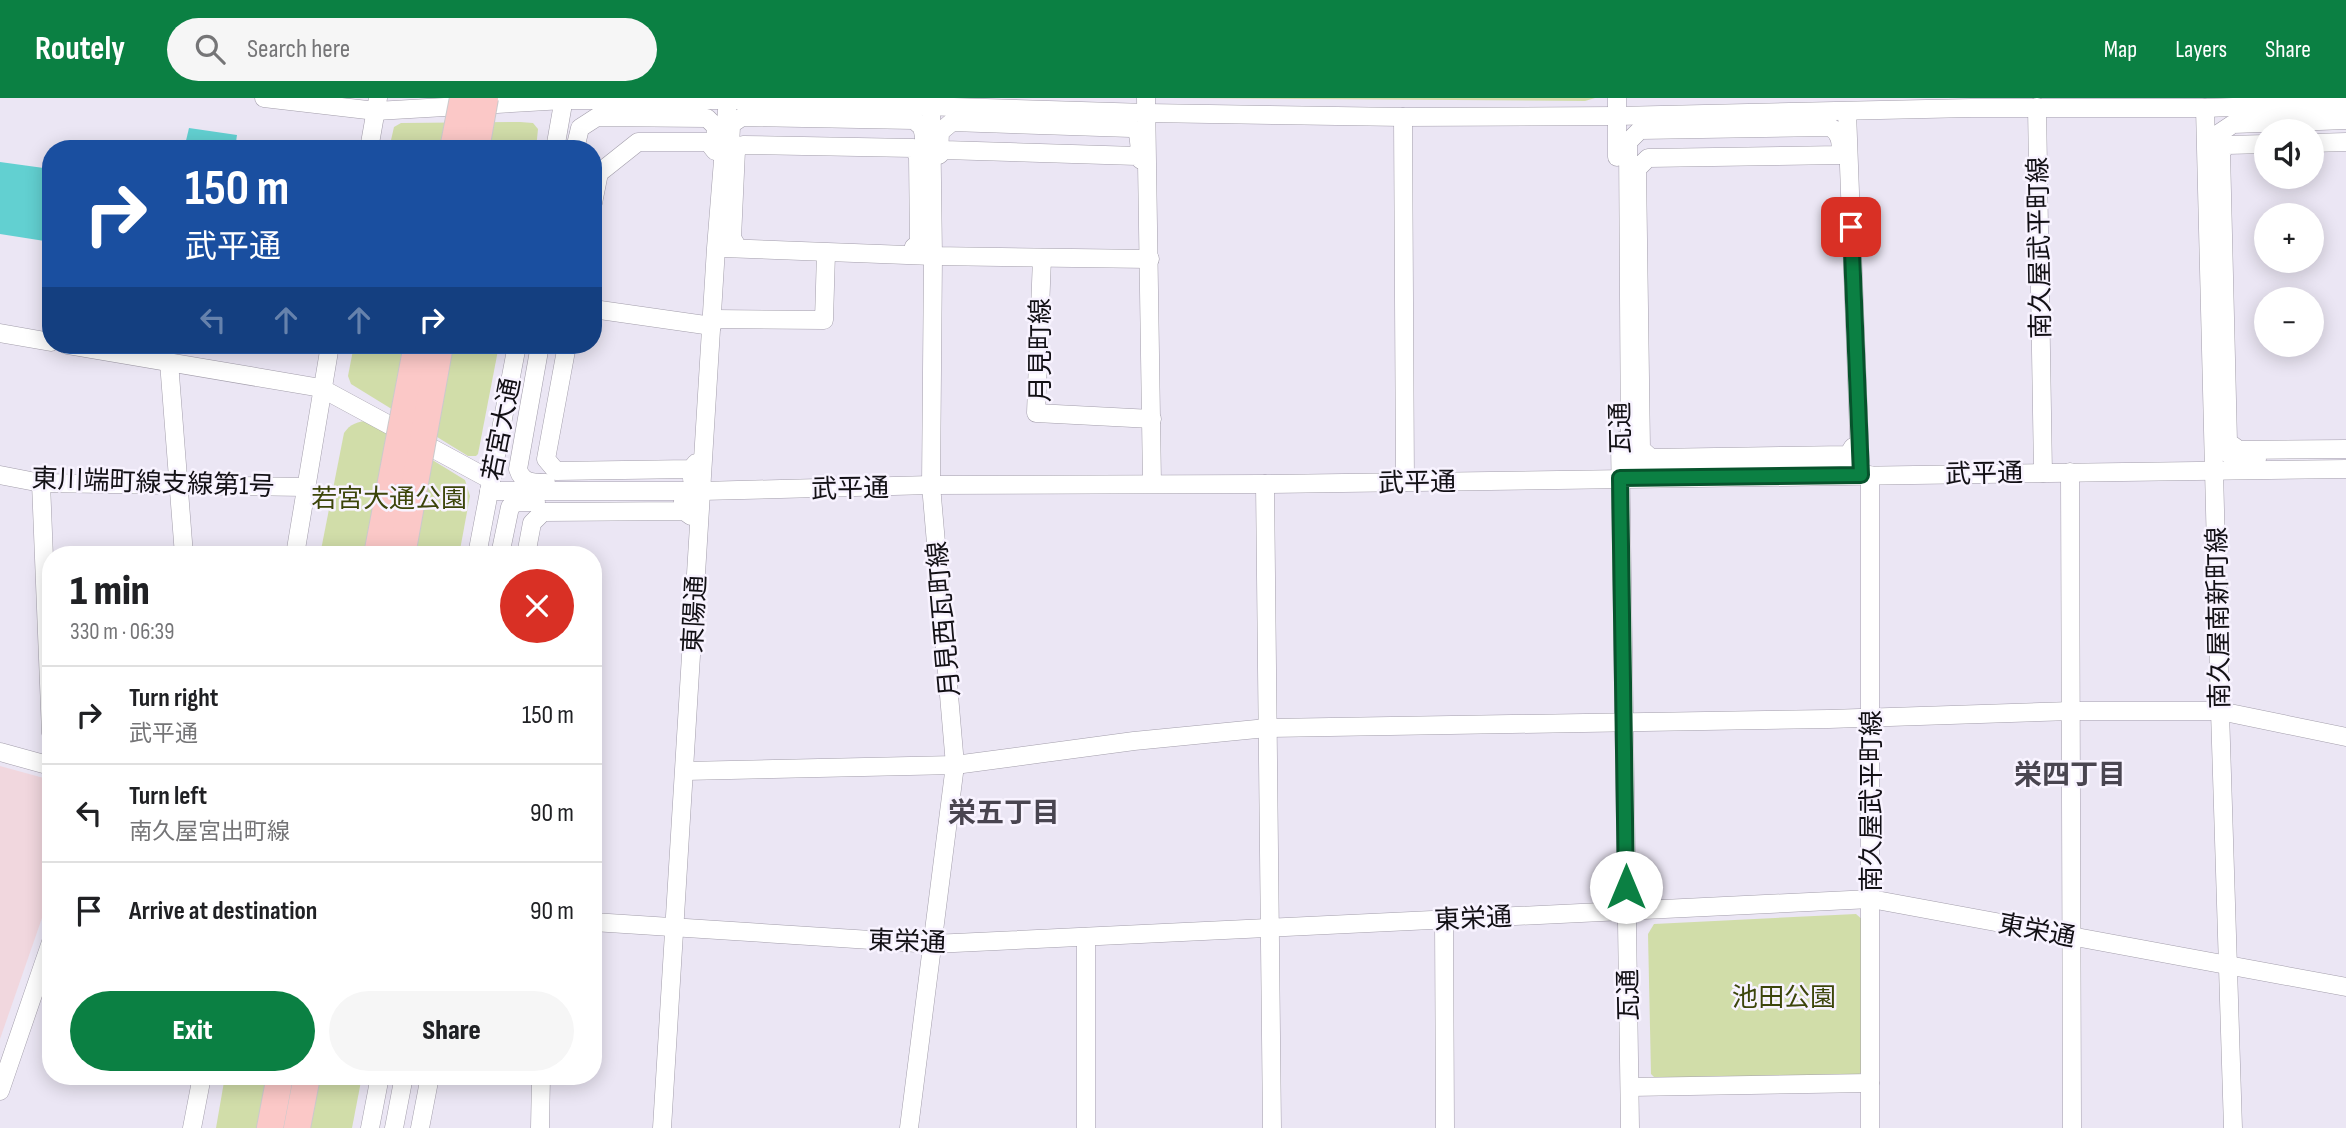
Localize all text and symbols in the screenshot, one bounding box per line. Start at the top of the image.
search box [167,18,657,81]
text: Routely [35,29,125,69]
icon: search [191,30,229,68]
text: Search here [247,34,350,65]
text: Map [2104,35,2137,64]
text: Layers [2175,35,2227,64]
text: Share [2265,35,2311,64]
map controls [2254,119,2324,357]
button: sound [2254,119,2324,189]
street label: 南久屋武平町線 [2023,157,2058,339]
text: 150 m [185,160,289,219]
icon: right [70,168,161,259]
pin [1821,197,1881,257]
button: + [2254,203,2324,273]
icon: arrive [1832,208,1870,246]
text: 武平通 [185,228,281,267]
button: − [2254,287,2324,357]
street label: 月見町線 [1026,298,1057,402]
icon: left [194,301,232,339]
icon: ahead [267,301,305,339]
icon: ahead [340,301,378,339]
icon: right [413,301,451,339]
street label: 若宮大通 [477,375,528,483]
street label: 瓦通 [1606,402,1637,454]
street label: 武平通 [1945,458,2023,491]
street label: 東川端町線支線第1号 [31,464,275,503]
street label: 武平通 [1378,467,1456,500]
street label: 武平通 [811,473,889,506]
park label: 若宮大通公園 [311,484,467,515]
street label: 南久屋南新町線 [2202,527,2237,709]
street label: 月見西瓦町線 [922,540,967,698]
text: 1 min [70,566,150,617]
button: close [500,569,574,643]
street label: 東陽通 [678,574,713,654]
text: 330 m · 06:39 [70,618,174,646]
text: Turn right [129,683,218,714]
icon: right [70,696,108,734]
text: 150 m [522,700,574,731]
street label: 南久屋武平町線 [1857,710,1888,892]
text: 武平通 [129,720,198,748]
district label: 栄四丁目 [2014,759,2126,792]
text: Turn left [129,781,207,812]
icon: left [70,794,108,832]
district label: 栄五丁目 [948,797,1060,830]
text: 90 m [530,798,574,829]
text: 南久屋宮出町線 [129,818,290,846]
position arrow [1589,850,1663,924]
icon: arrive [70,892,108,930]
text: Arrive at destination [129,896,317,927]
text: 90 m [530,896,574,927]
street label: 東栄通 [1433,902,1513,937]
street label: 東栄通 [1995,909,2078,954]
street label: 東栄通 [867,926,946,959]
street label: 瓦通 [1614,969,1645,1021]
park label: 池田公園 [1732,983,1836,1014]
button: Exit [70,991,315,1071]
button: Share [329,991,574,1071]

